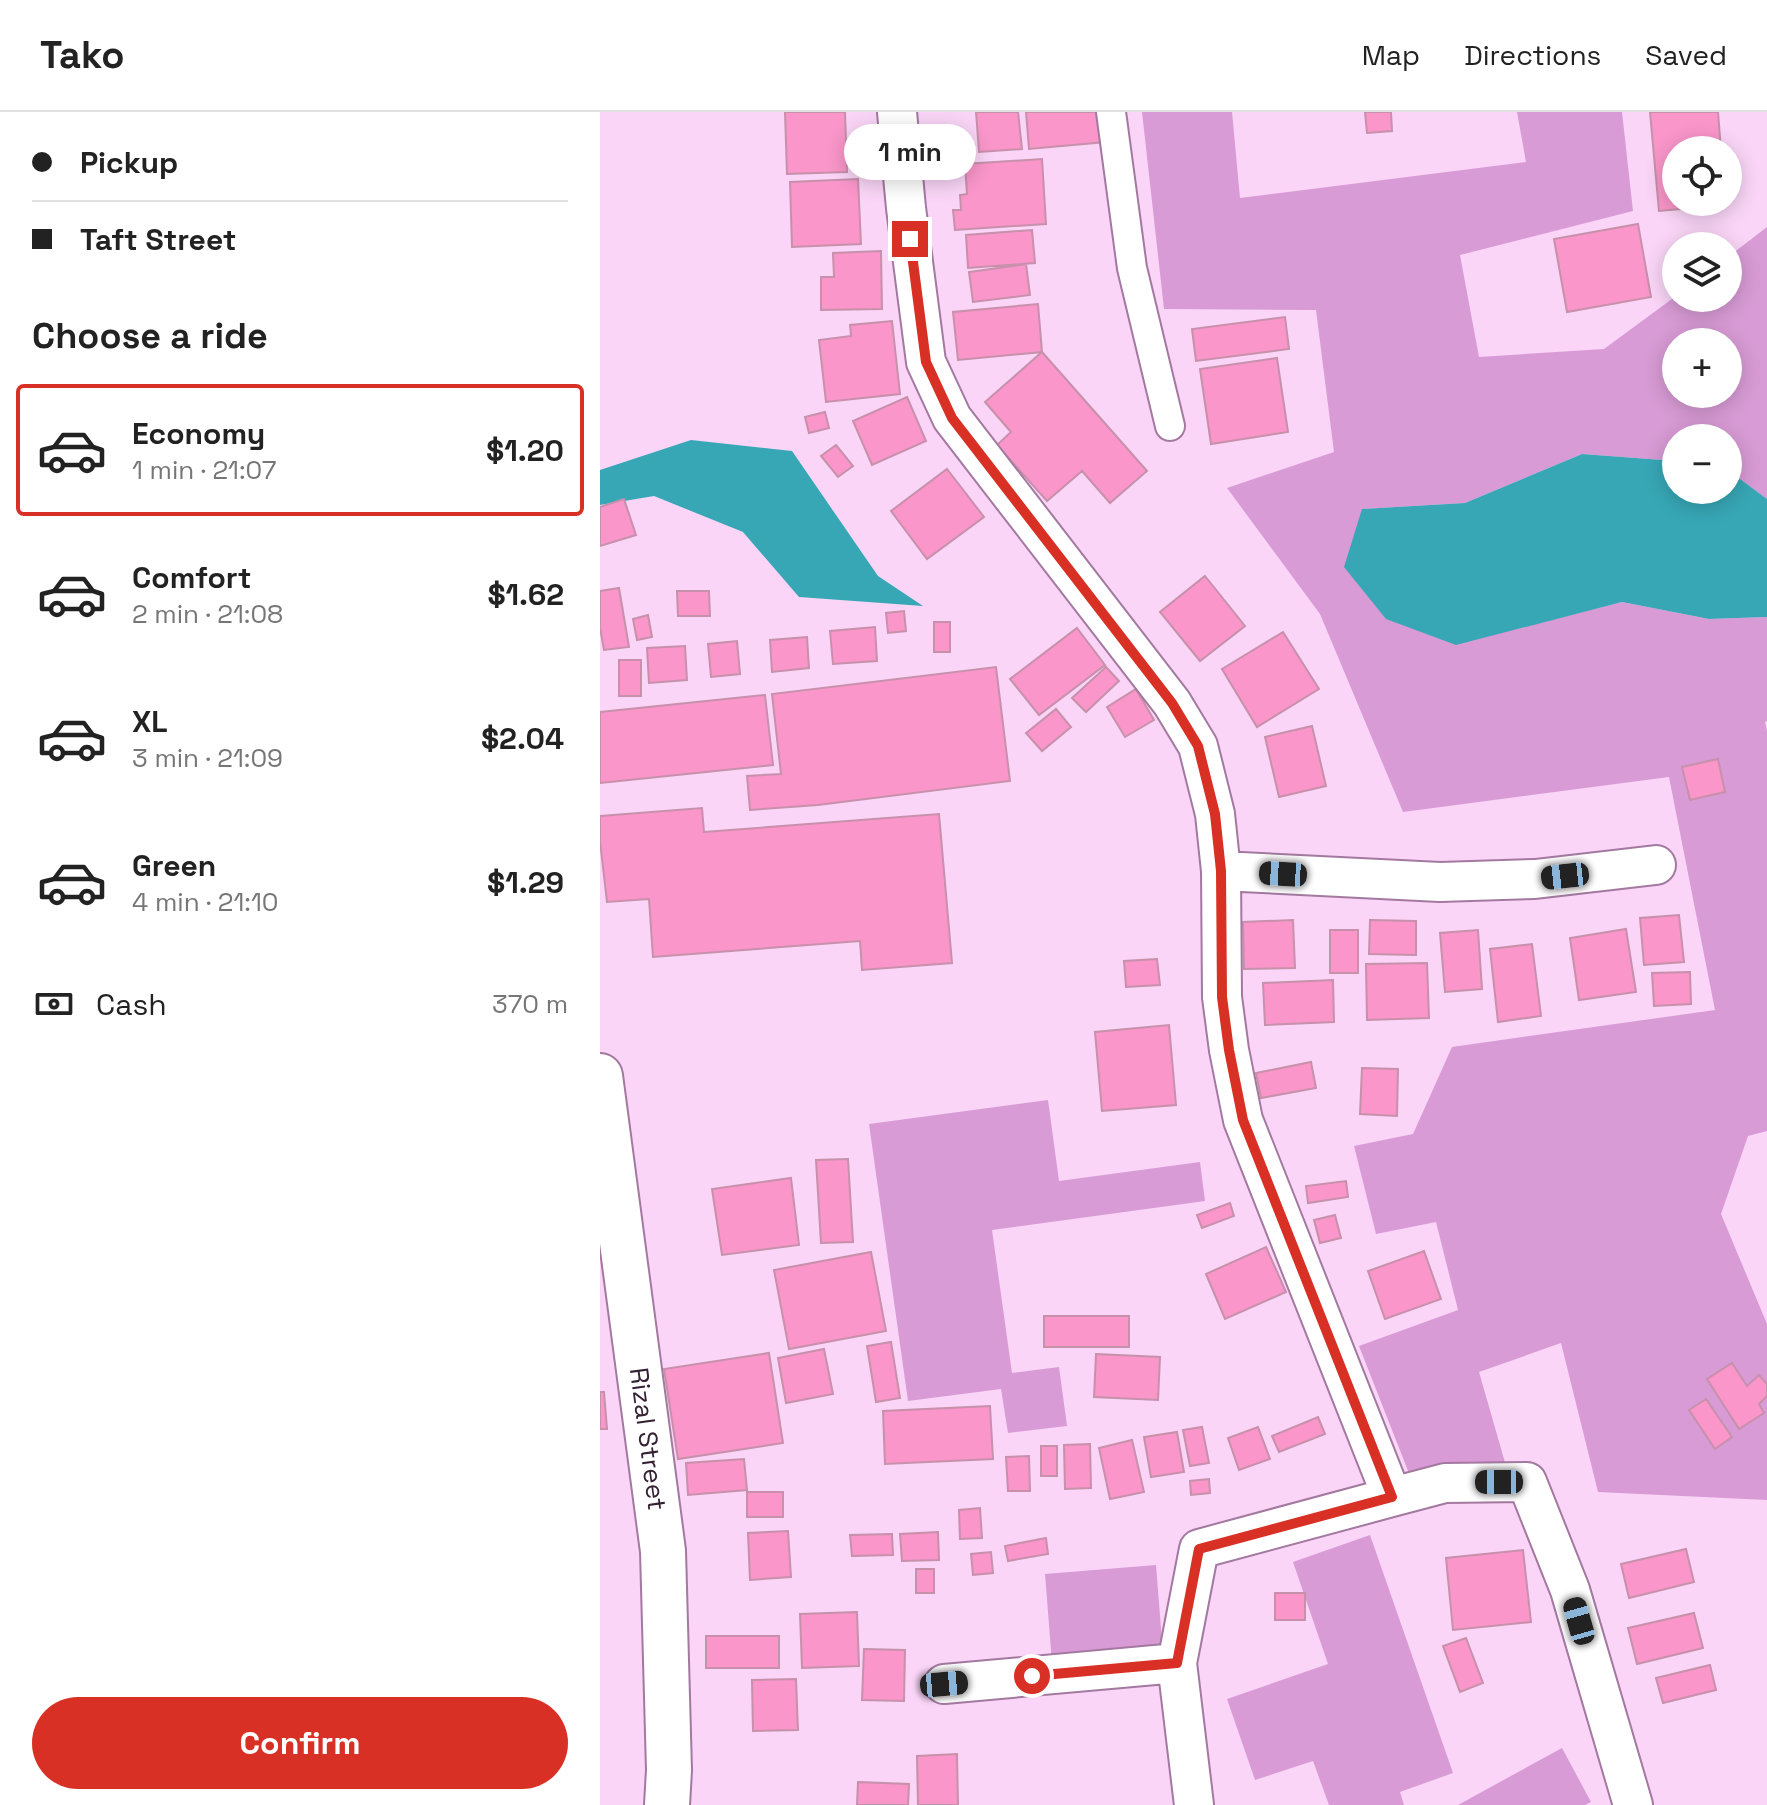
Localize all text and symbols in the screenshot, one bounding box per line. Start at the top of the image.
text: Tako [40,31,125,79]
text: Map [1362,37,1420,73]
text: Directions [1464,37,1601,73]
text: Saved [1645,37,1727,73]
callout: 1 min [844,123,976,179]
text: 1 min [878,135,942,169]
map controls [1662,136,1742,504]
button: locate [1662,136,1742,216]
text: Pickup [80,143,178,182]
text: Taft Street [80,220,236,259]
route end [892,221,928,257]
button: layers [1662,232,1742,312]
text: Choose a ride [32,313,268,359]
button: + [1662,328,1742,408]
icon: car [36,414,108,486]
text: Economy [132,414,265,453]
button: − [1662,424,1742,504]
text: $1.20 [486,431,564,470]
text: 1 min · 21:07 [132,453,276,487]
icon: car [36,558,108,630]
text: Comfort [132,558,251,597]
text: $1.62 [487,575,564,614]
text: 2 min · 21:08 [132,597,283,631]
icon: car [36,702,108,774]
text: XL [132,702,168,741]
text: $2.04 [481,719,564,758]
text: 3 min · 21:09 [132,741,283,775]
icon: car [36,846,108,918]
text: Green [132,846,216,885]
car [1258,861,1308,887]
car [1540,862,1590,890]
text: $1.29 [487,863,564,902]
text: 4 min · 21:10 [132,885,278,919]
icon: cash [32,982,76,1026]
text: Cash [96,985,167,1024]
text: 370 m [492,987,568,1021]
street label: Rizal Street [622,1365,674,1512]
car [1475,1470,1523,1494]
car [1561,1595,1597,1647]
route start [1014,1658,1050,1694]
car [919,1670,969,1698]
button: Confirm [32,1697,568,1789]

